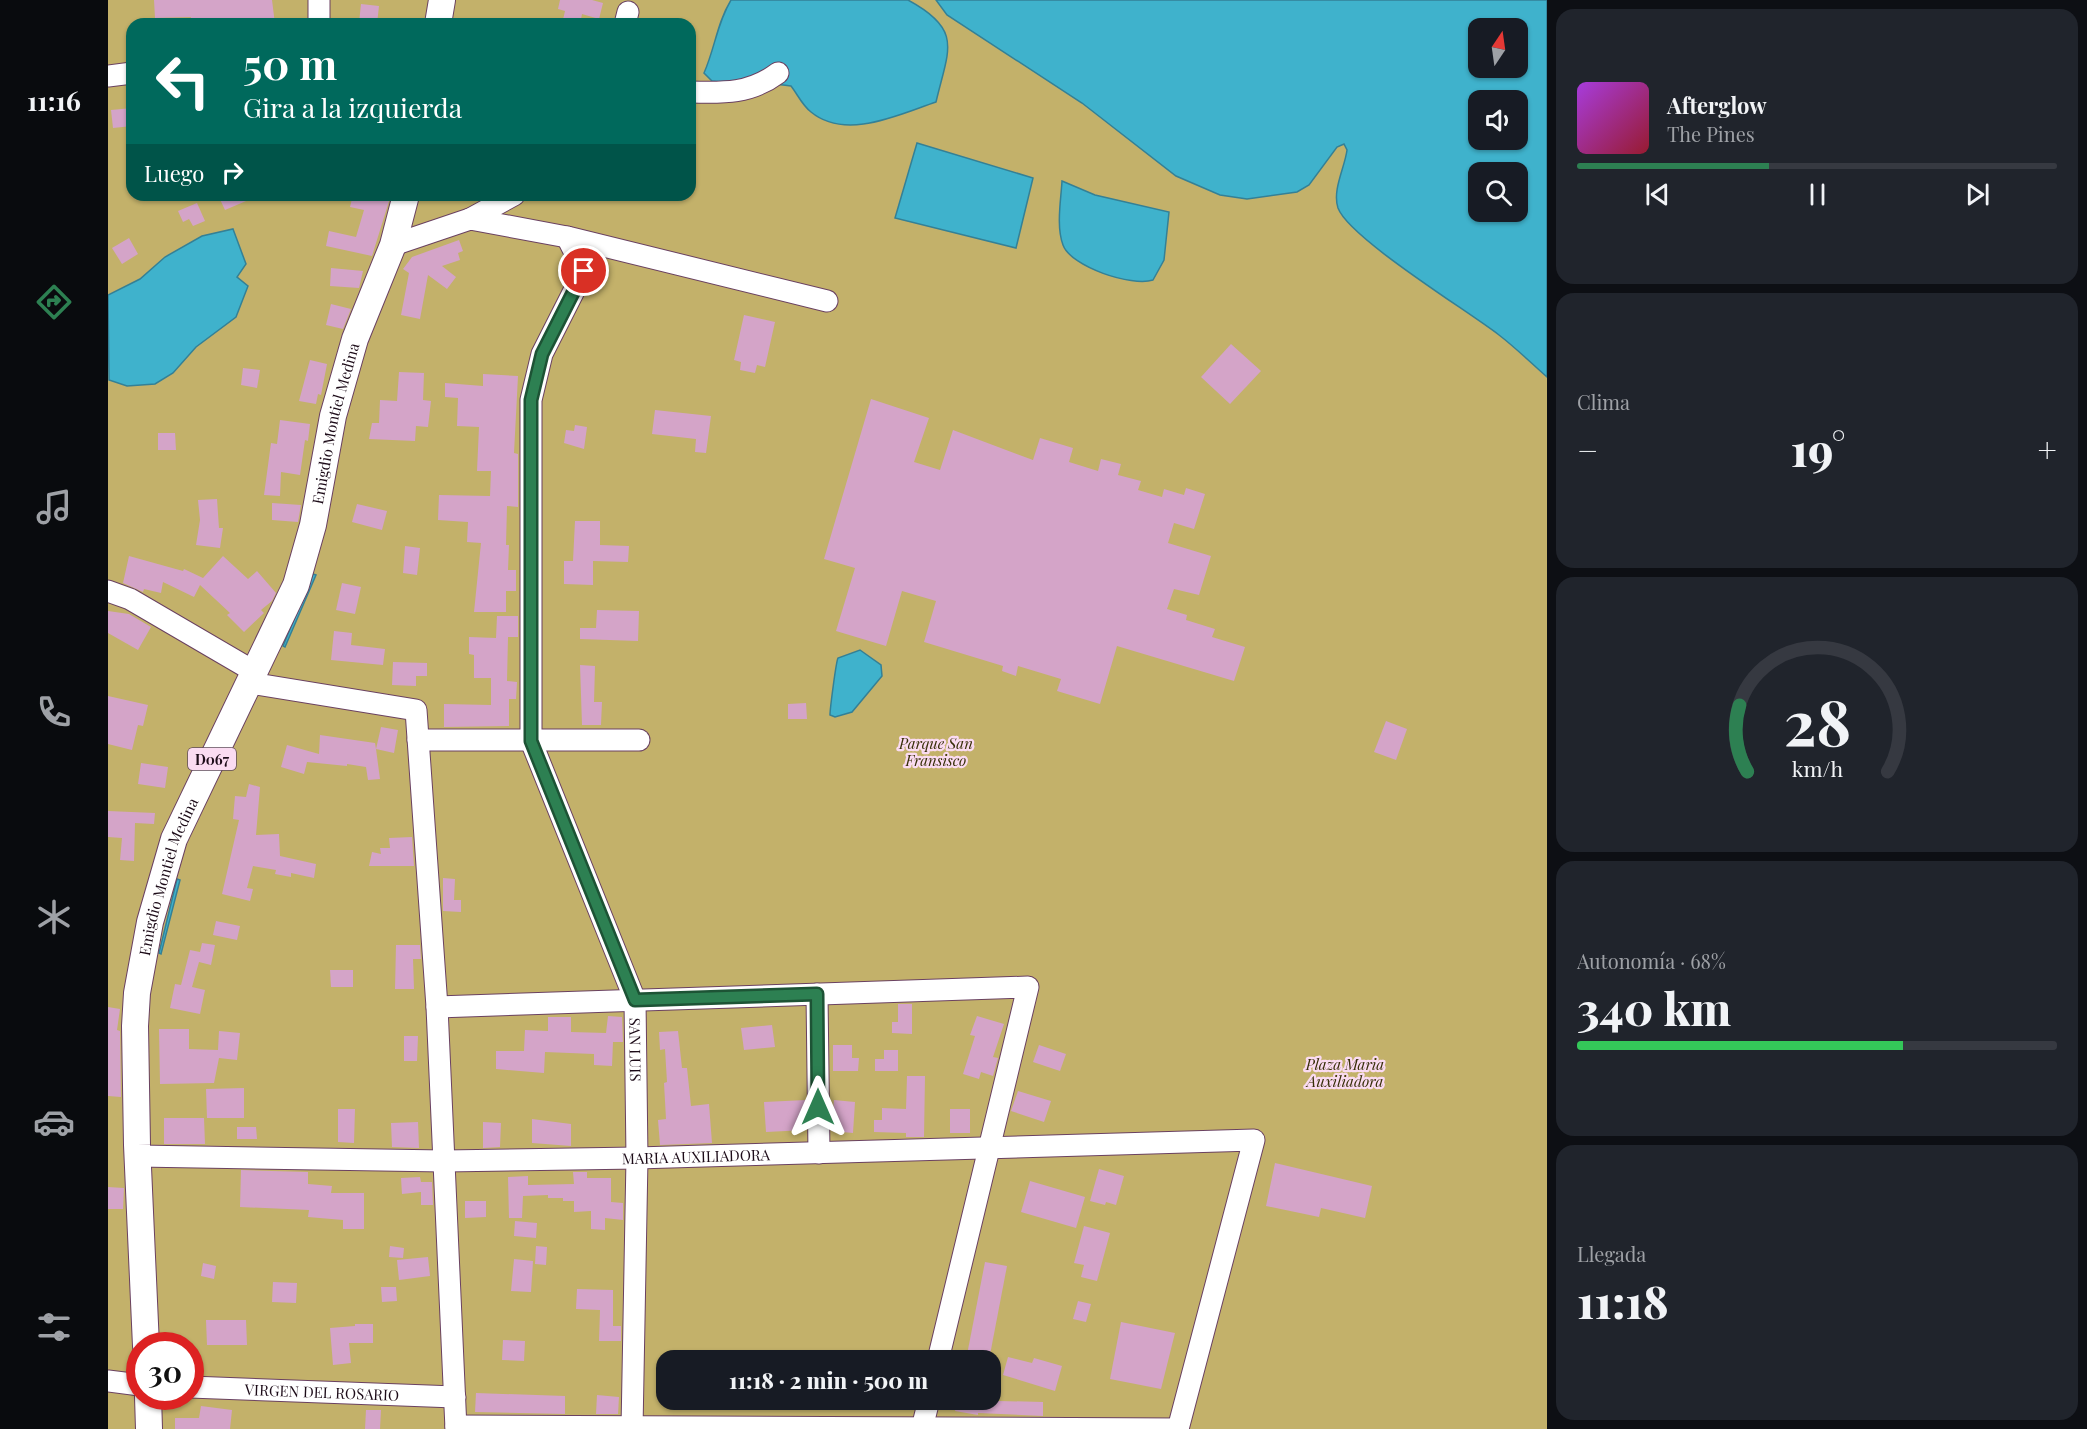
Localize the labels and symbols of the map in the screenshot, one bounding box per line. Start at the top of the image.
north arrow [1468,18,1528,78]
pin [558,245,609,296]
street label: Emigdio Montiel Medina [307,340,364,506]
park label: Parque San Fransisco [898,733,973,770]
road number: D067 [188,748,236,770]
street label: Emigdio Montiel Medina [134,794,203,957]
street label: SAN LUIS [625,1018,646,1082]
park label: Plaza Maria Auxiliadora [1305,1054,1384,1091]
position arrow [786,1075,850,1139]
street label: MARIA AUXILIADORA [622,1144,771,1168]
speed limit sign: 30 [126,1332,204,1410]
street label: VIRGEN DEL ROSARIO [243,1379,400,1405]

